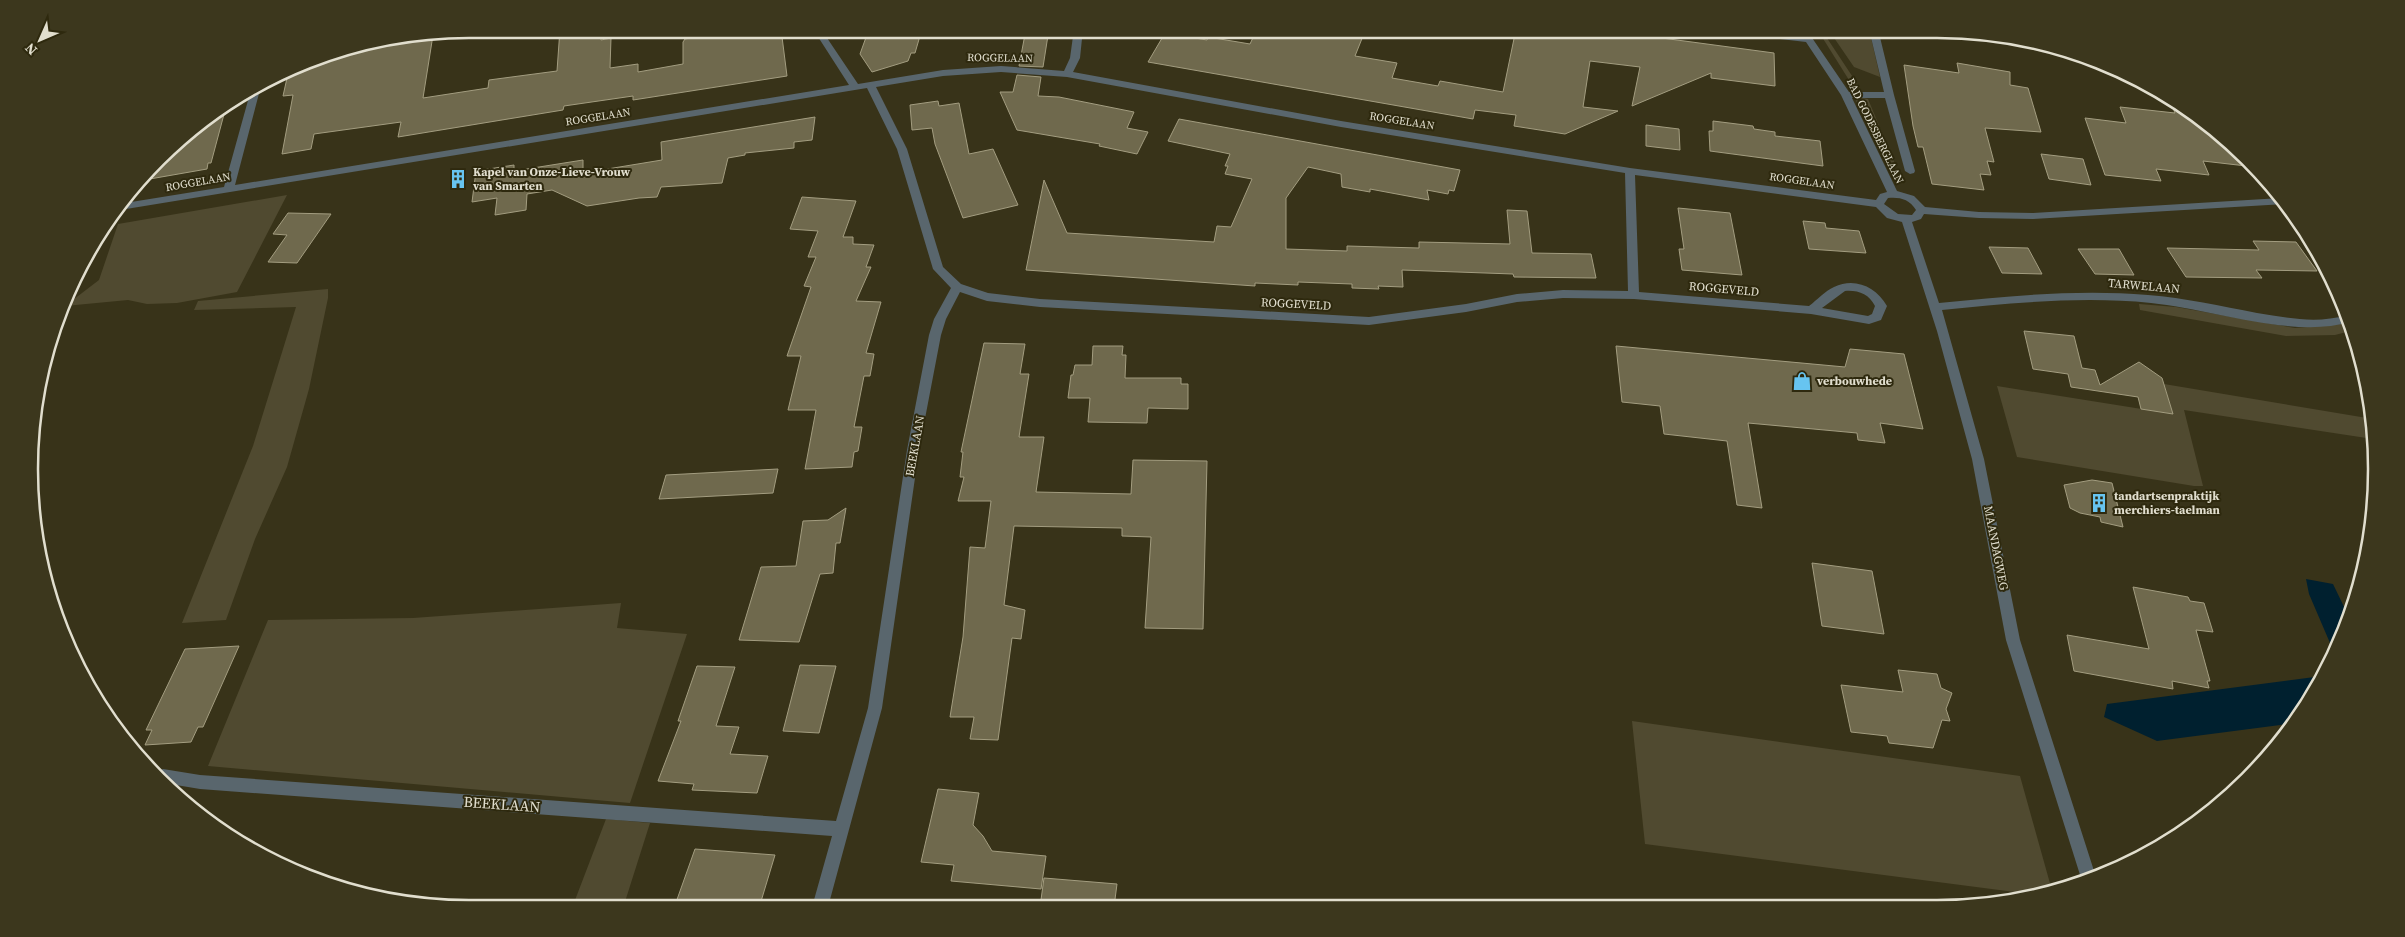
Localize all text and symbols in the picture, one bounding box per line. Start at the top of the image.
north arrow [15,15,65,65]
text: N [20,39,41,60]
street label: ROGGELAAN [967,50,1033,66]
street label: BAD GODESBERGLAAN [1843,76,1907,186]
street label: ROGGELAAN [564,104,632,130]
street label: ROGGELAAN [1368,108,1436,134]
place label: Kapel van Onze-Lieve-Vrouw van Smarten [472,164,631,194]
building icon: Kapel van Onze-Lieve-Vrouw van Smarten [447,168,469,190]
street label: ROGGELAAN [164,169,232,195]
street label: ROGGELAAN [1768,169,1836,193]
street label: TARWELAAN [2107,275,2181,297]
street label: ROGGEVELD [1688,278,1760,300]
street label: ROGGEVELD [1260,294,1332,314]
shop icon: verbouwhede [1791,370,1813,392]
place label: verbouwhede [1816,373,1892,389]
street label: BEEKLAAN [902,414,928,478]
place label: tandartsenpraktijk merchiers-taelman [2114,488,2221,518]
building icon: tandartsenpraktijk merchiers-taelman [2088,492,2110,514]
street label: MAANDAGWEG [1980,505,2012,591]
street label: BEEKLAAN [463,791,541,817]

